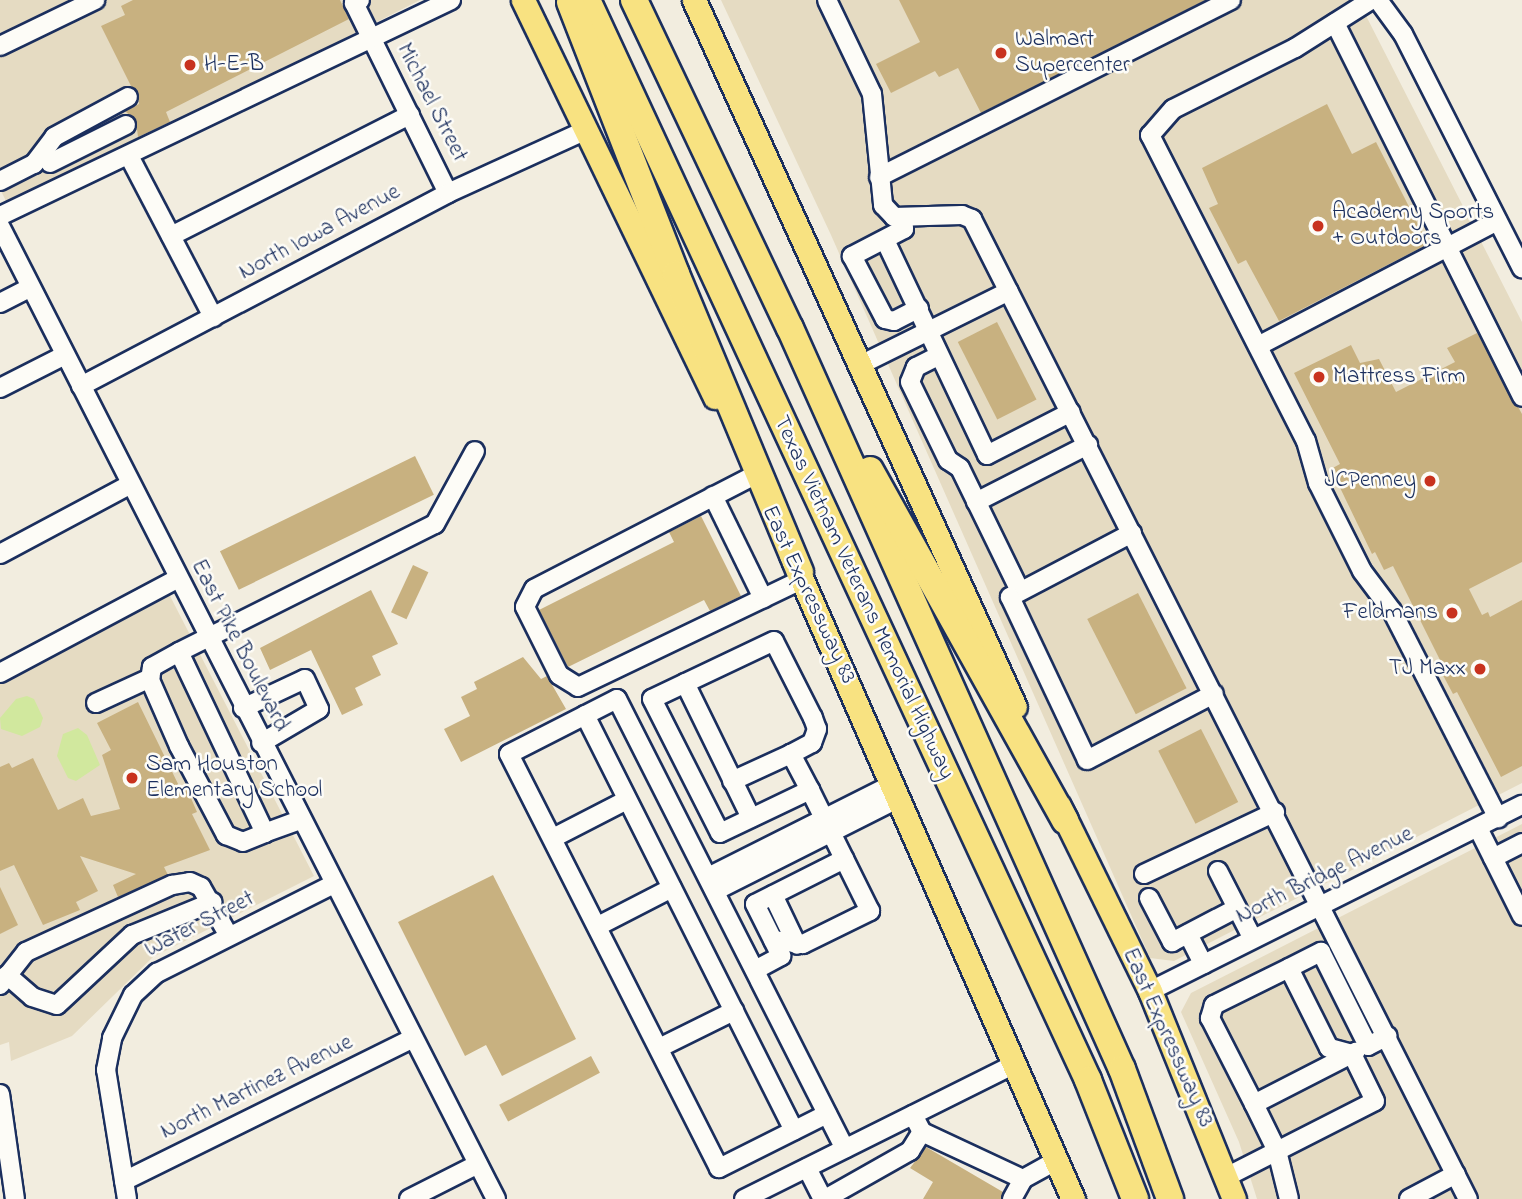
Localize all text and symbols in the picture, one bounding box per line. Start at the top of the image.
place label: Walmart Supercenter [1015,26,1130,80]
street label: Michael Street [389,39,473,167]
marker: Walmart Supercenter [993,45,1009,61]
place label: H-E-B [204,51,264,79]
marker: H-E-B [182,57,198,73]
street label: North Iowa Avenue [235,179,405,287]
place label: Academy Sports + Outdoors [1332,199,1494,253]
marker: Academy Sports + Outdoors [1310,218,1326,234]
place label: Mattress Firm [1333,363,1465,391]
marker: Mattress Firm [1311,369,1327,385]
street label: Texas Vietnam Veterans Memorial Highway [766,412,960,784]
place label: JCPenney [1324,467,1416,495]
marker: JCPenney [1422,473,1438,489]
street label: East Expressway 83 [755,502,861,688]
street label: East Pike Boulevard [184,555,294,737]
place label: Feldmans [1343,599,1438,627]
marker: Feldmans [1444,605,1460,621]
place label: TJ Maxx [1389,655,1466,683]
marker: TJ Maxx [1472,661,1488,677]
place label: Sam Houston Elementary School [146,751,322,805]
marker: Sam Houston Elementary School [124,770,140,786]
street label: North Bridge Avenue [1232,821,1418,931]
street label: Water Street [141,886,259,964]
street label: East Expressway 83 [1115,944,1219,1132]
street label: North Martinez Avenue [156,1030,358,1146]

